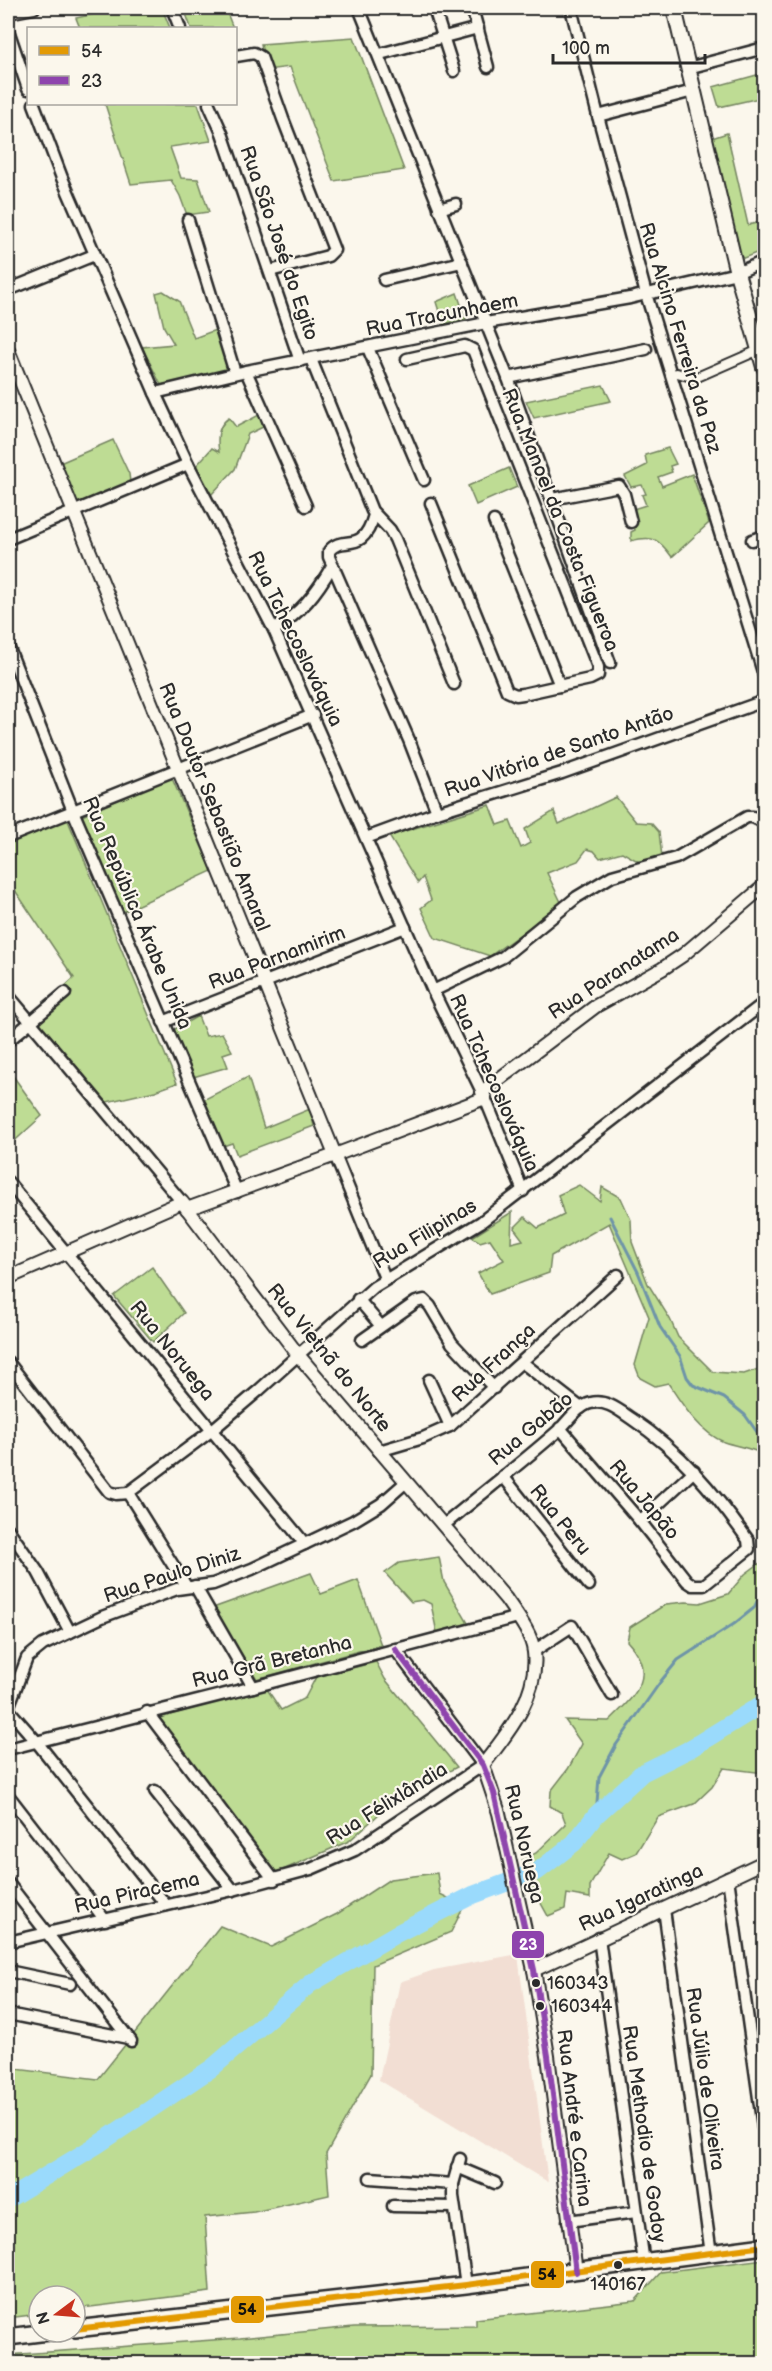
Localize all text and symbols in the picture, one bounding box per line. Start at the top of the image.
legend [27,27,237,105]
scale bar [553,27,704,65]
text: 100 m [562,38,610,59]
text: 54 [81,41,102,62]
text: 23 [81,71,102,92]
street label: Rua São José do Egito [234,143,324,343]
street label: Rua Alcino Ferreira da Paz [633,220,727,457]
street label: Rua Tracunhaem [364,288,520,342]
street label: Rua Manoel da Costa Figueroa [496,385,624,655]
street label: Rua Tchecoslováquia [242,547,348,731]
street label: Rua Doutor Sebastião Amaral [153,679,275,935]
street label: Rua Vitória de Santo Antão [441,701,677,803]
street label: Rua República Árabe Unida [77,793,198,1033]
street label: Rua Parnamirim [205,921,349,995]
street label: Rua Paranatama [544,923,684,1025]
street label: Rua Tchecoslováquia [444,990,544,1176]
street label: Rua Filipinas [369,1194,481,1274]
street label: Rua Vietnã do Norte [262,1279,396,1437]
street label: Rua Noruega [124,1296,220,1406]
street label: Rua França [447,1318,541,1408]
street label: Rua Gabão [484,1387,578,1471]
street label: Rua Japão [604,1455,684,1545]
street label: Rua Peru [524,1480,596,1560]
street label: Rua Paulo Diniz [101,1541,244,1608]
street label: Rua Grã Bretanha [190,1631,354,1693]
street label: Rua Félixlândia [322,1757,452,1851]
street label: Rua Noruega [499,1782,549,1906]
street label: Rua Igaratinga [575,1859,707,1937]
street label: Rua Piracema [72,1867,202,1919]
line badge: 23 [511,1930,545,1959]
text: 23 [519,1936,537,1955]
place label: 160343 [547,1973,609,1994]
marker: 160343 [530,1977,542,1989]
street label: Rua Júlio de Oliveira [680,1986,730,2172]
place label: 160344 [551,1996,613,2017]
marker: 160344 [534,2000,546,2012]
street label: Rua Methodio de Godoy [617,2024,671,2244]
street label: Rua André e Carina [551,2028,597,2208]
marker: 140167 [612,2259,624,2271]
line badge: 54 [530,2260,565,2289]
text: 54 [538,2266,557,2285]
place label: 140167 [590,2274,646,2295]
north arrow [27,2284,87,2344]
line badge: 54 [230,2295,265,2324]
text: 54 [238,2301,257,2320]
text: N [33,2309,55,2326]

